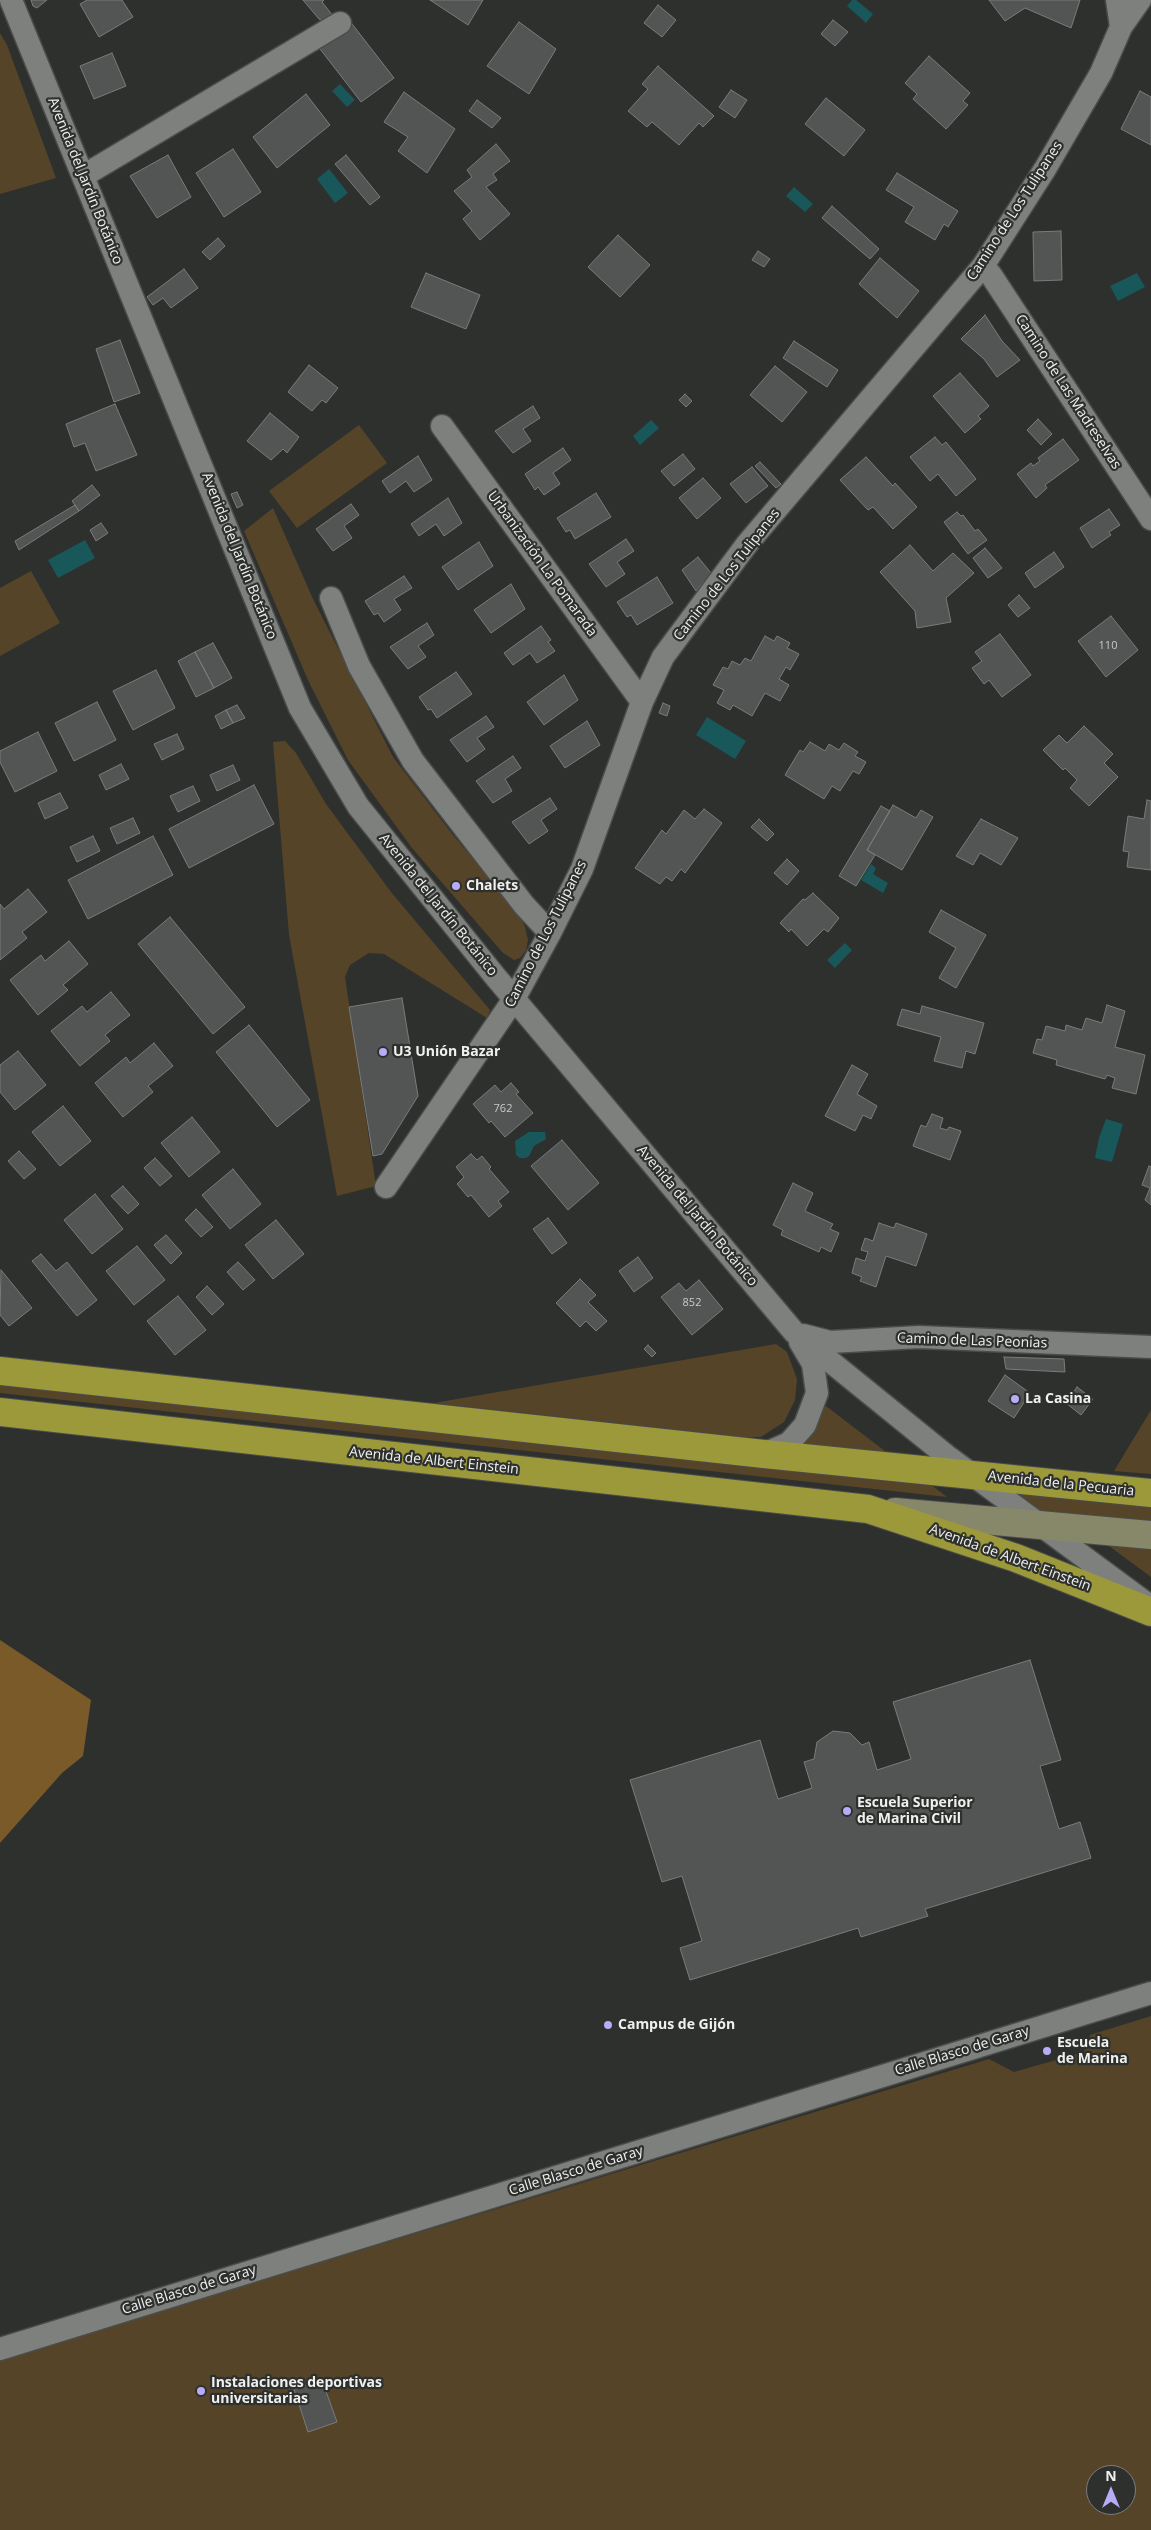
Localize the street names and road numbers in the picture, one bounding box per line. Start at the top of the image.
street label: Avenida del Jardín Botánico [44,95,126,267]
street label: Camino de Los Tulipanes [964,138,1066,284]
street label: Camino de Las Madreselvas [1012,311,1124,473]
street label: Avenida del Jardín Botánico [198,470,280,642]
street label: Urbanización La Pomarada [484,488,600,640]
street label: Camino de Los Tulipanes [670,506,784,644]
street label: Avenida del Jardín Botánico [375,830,501,980]
street label: Camino de Los Tulipanes [502,858,590,1010]
street label: Avenida del Jardín Botánico [633,1142,761,1290]
street label: Camino de Las Peonias [897,1330,1047,1352]
street label: Avenida de Albert Einstein [348,1444,520,1478]
street label: Avenida de la Pecuaria [987,1468,1135,1500]
street label: Avenida de Albert Einstein [927,1521,1093,1595]
street label: Calle Blasco de Garay [893,2023,1031,2079]
street label: Calle Blasco de Garay [507,2143,645,2199]
street label: Calle Blasco de Garay [120,2262,258,2318]

